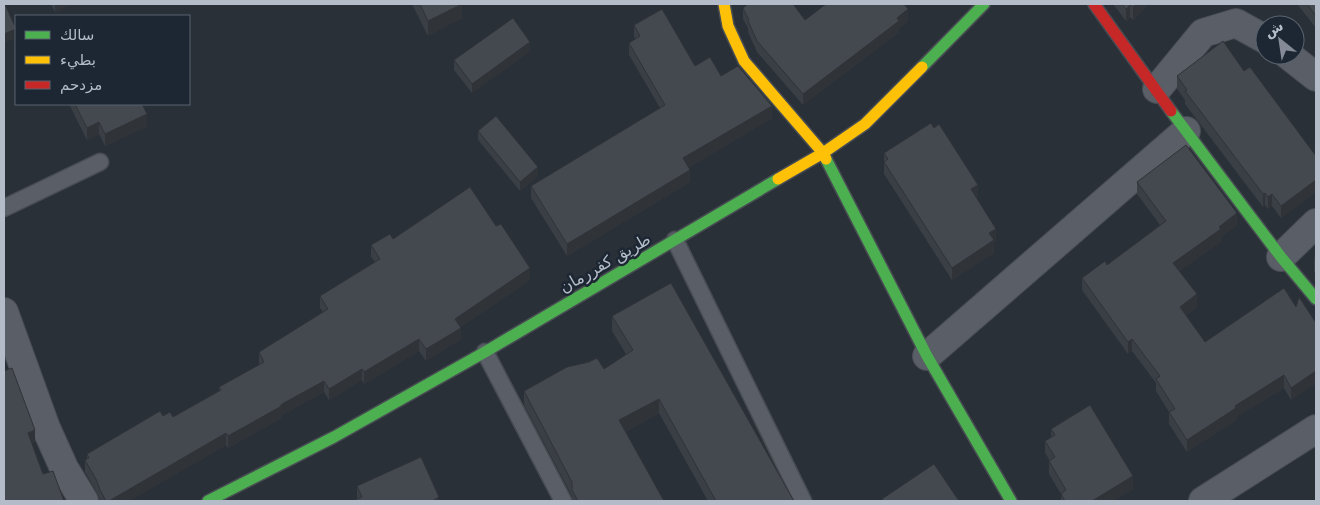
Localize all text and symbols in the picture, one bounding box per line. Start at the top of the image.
legend [15,15,190,105]
north arrow [1255,15,1305,65]
text: ش [1261,17,1286,41]
text: سالك [60,26,94,44]
text: بطيء [60,51,96,70]
text: مزدحم [60,76,102,94]
street label: طريق كفررمان [556,229,654,298]

